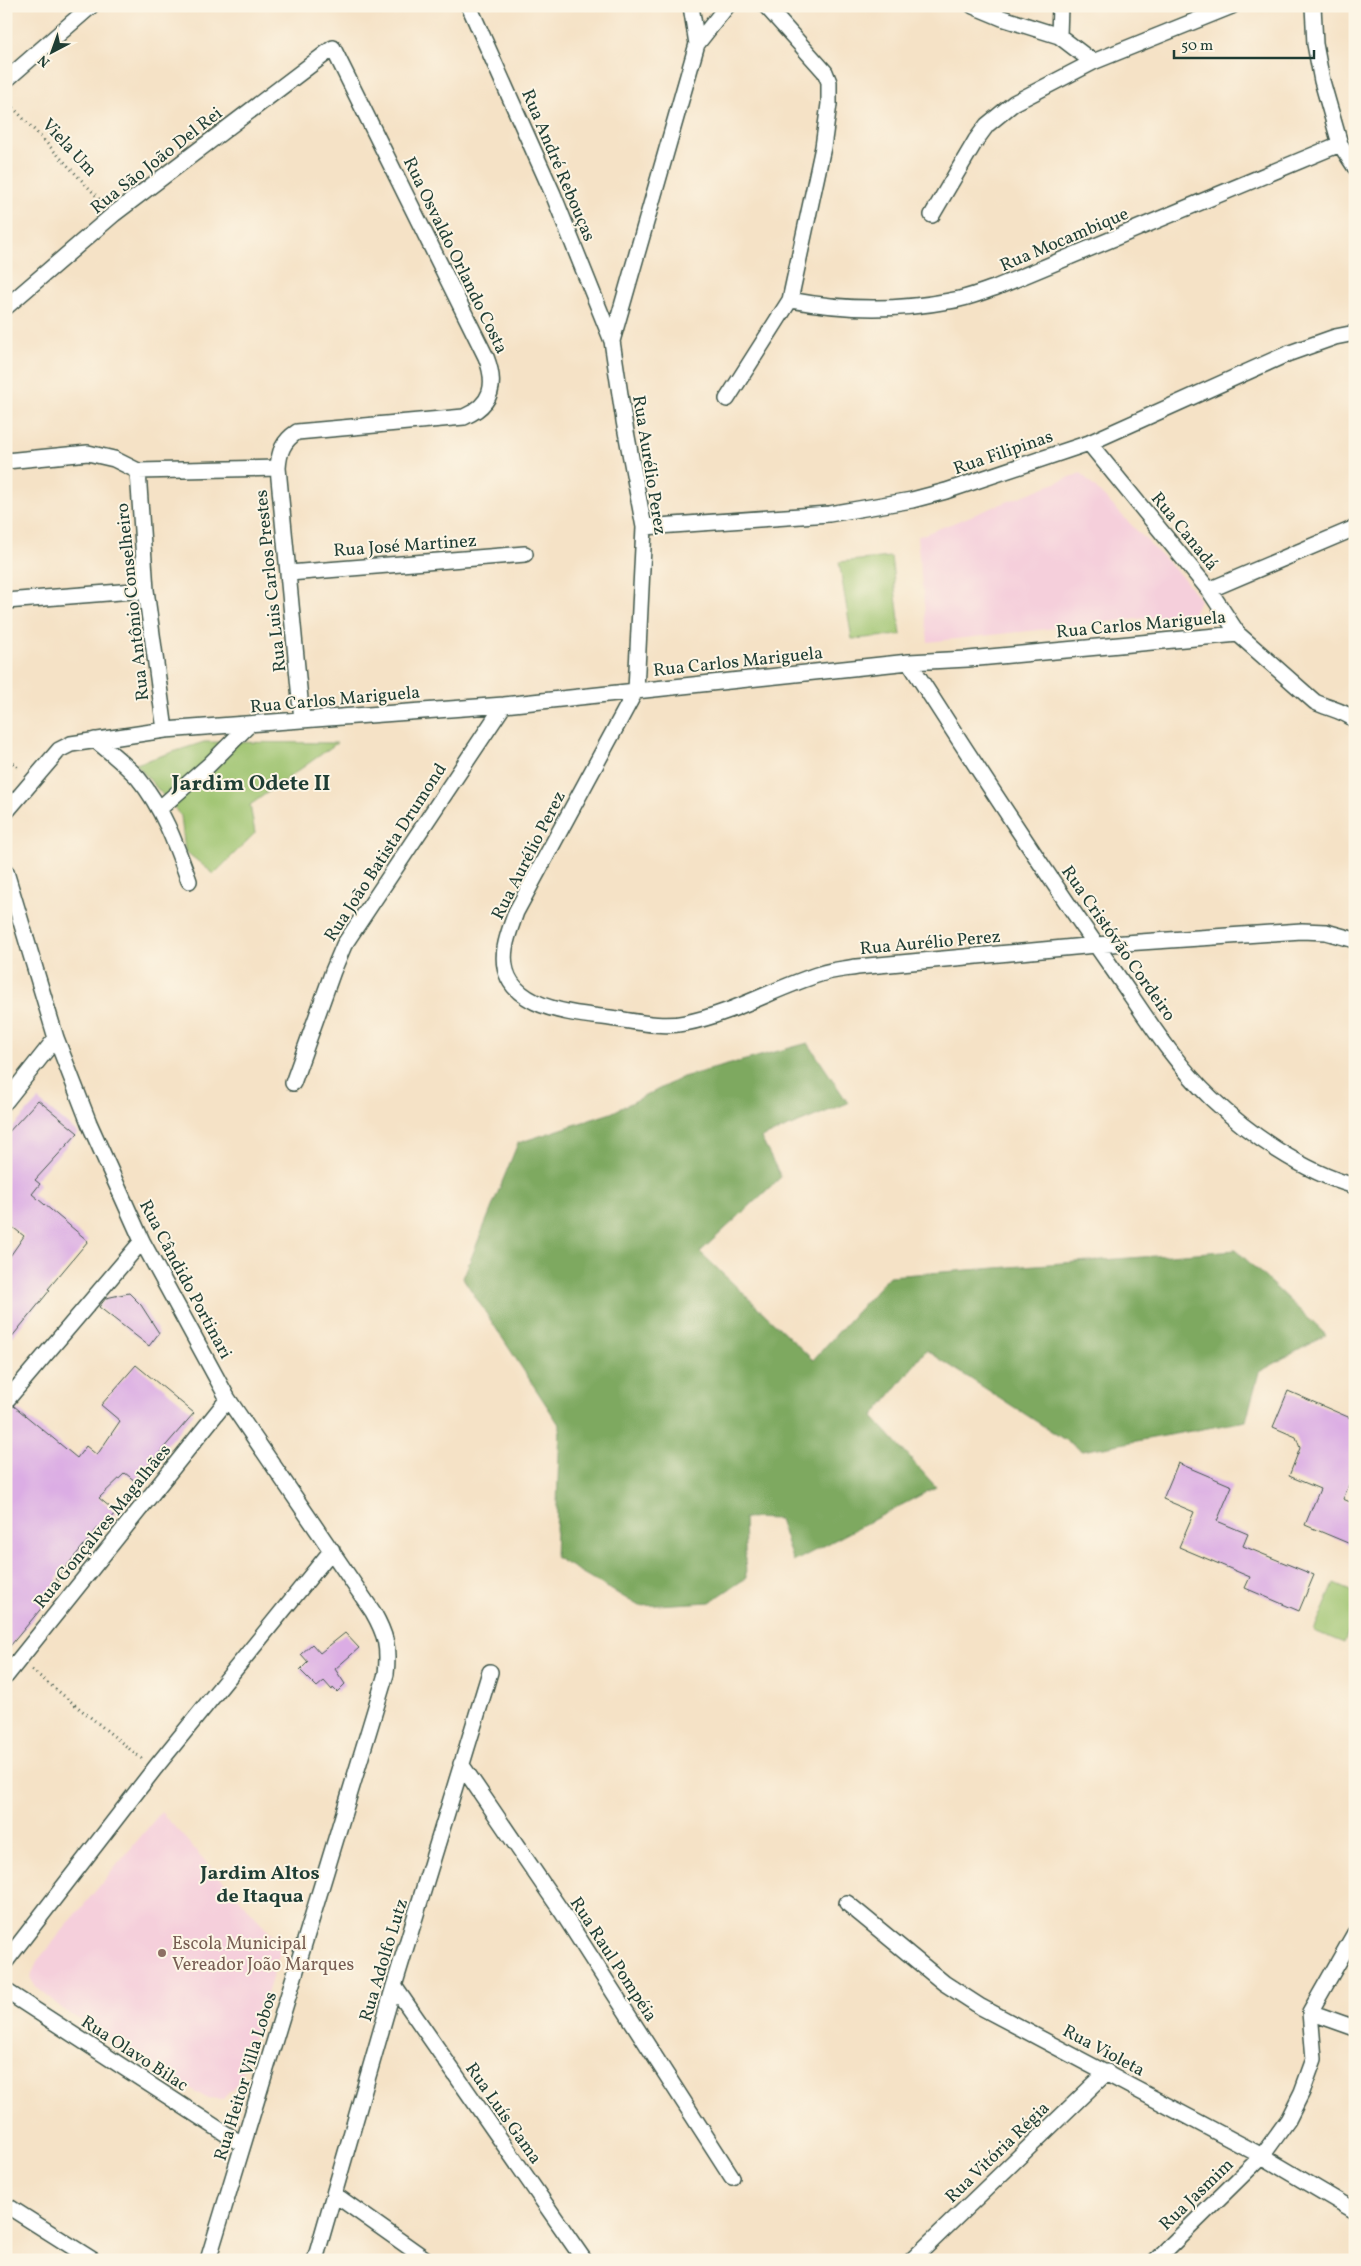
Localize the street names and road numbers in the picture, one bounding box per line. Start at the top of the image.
street label: Rua André Rebouças [514,86,601,246]
street label: Rua São João Del Rei [86,102,228,221]
street label: Viela Um [35,113,102,183]
street label: Rua Osvaldo Orlando Costa [396,153,513,358]
street label: Rua Mocambique [996,202,1133,279]
street label: Rua Aurélio Perez [625,394,672,537]
street label: Rua Filipinas [950,425,1057,482]
street label: Rua Canadá [1144,487,1223,577]
street label: Rua Luis Carlos Prestes [249,488,293,673]
street label: Rua Antônio Conselheiro [111,502,156,702]
street label: Rua José Martinez [333,529,478,564]
street label: Rua Carlos Mariguela [1055,606,1227,645]
street label: Rua Carlos Mariguela [652,641,824,684]
street label: Rua Carlos Mariguela [249,681,421,720]
street label: Rua João Batista Drumond [319,759,453,947]
street label: Rua Aurélio Perez [486,787,573,924]
street label: Rua Cristóvão Cordeiro [1055,861,1181,1027]
street label: Rua Aurélio Perez [859,925,1002,962]
street label: Rua Cândido Portinari [132,1196,237,1364]
street label: Rua Gonçalves Magalhães [29,1439,177,1615]
street label: Rua Raul Pompéia [563,1893,663,2027]
street label: Rua Adolfo Lutz [354,1896,415,2025]
street label: Rua Heitor Villa Lobos [209,1989,284,2164]
street label: Rua Olavo Bilac [76,2010,193,2098]
street label: Rua Violeta [1058,2019,1149,2083]
street label: Rua Luís Gama [458,2058,547,2170]
street label: Rua Vitória Régia [940,2097,1056,2210]
street label: Rua Jasmim [1154,2153,1240,2237]

